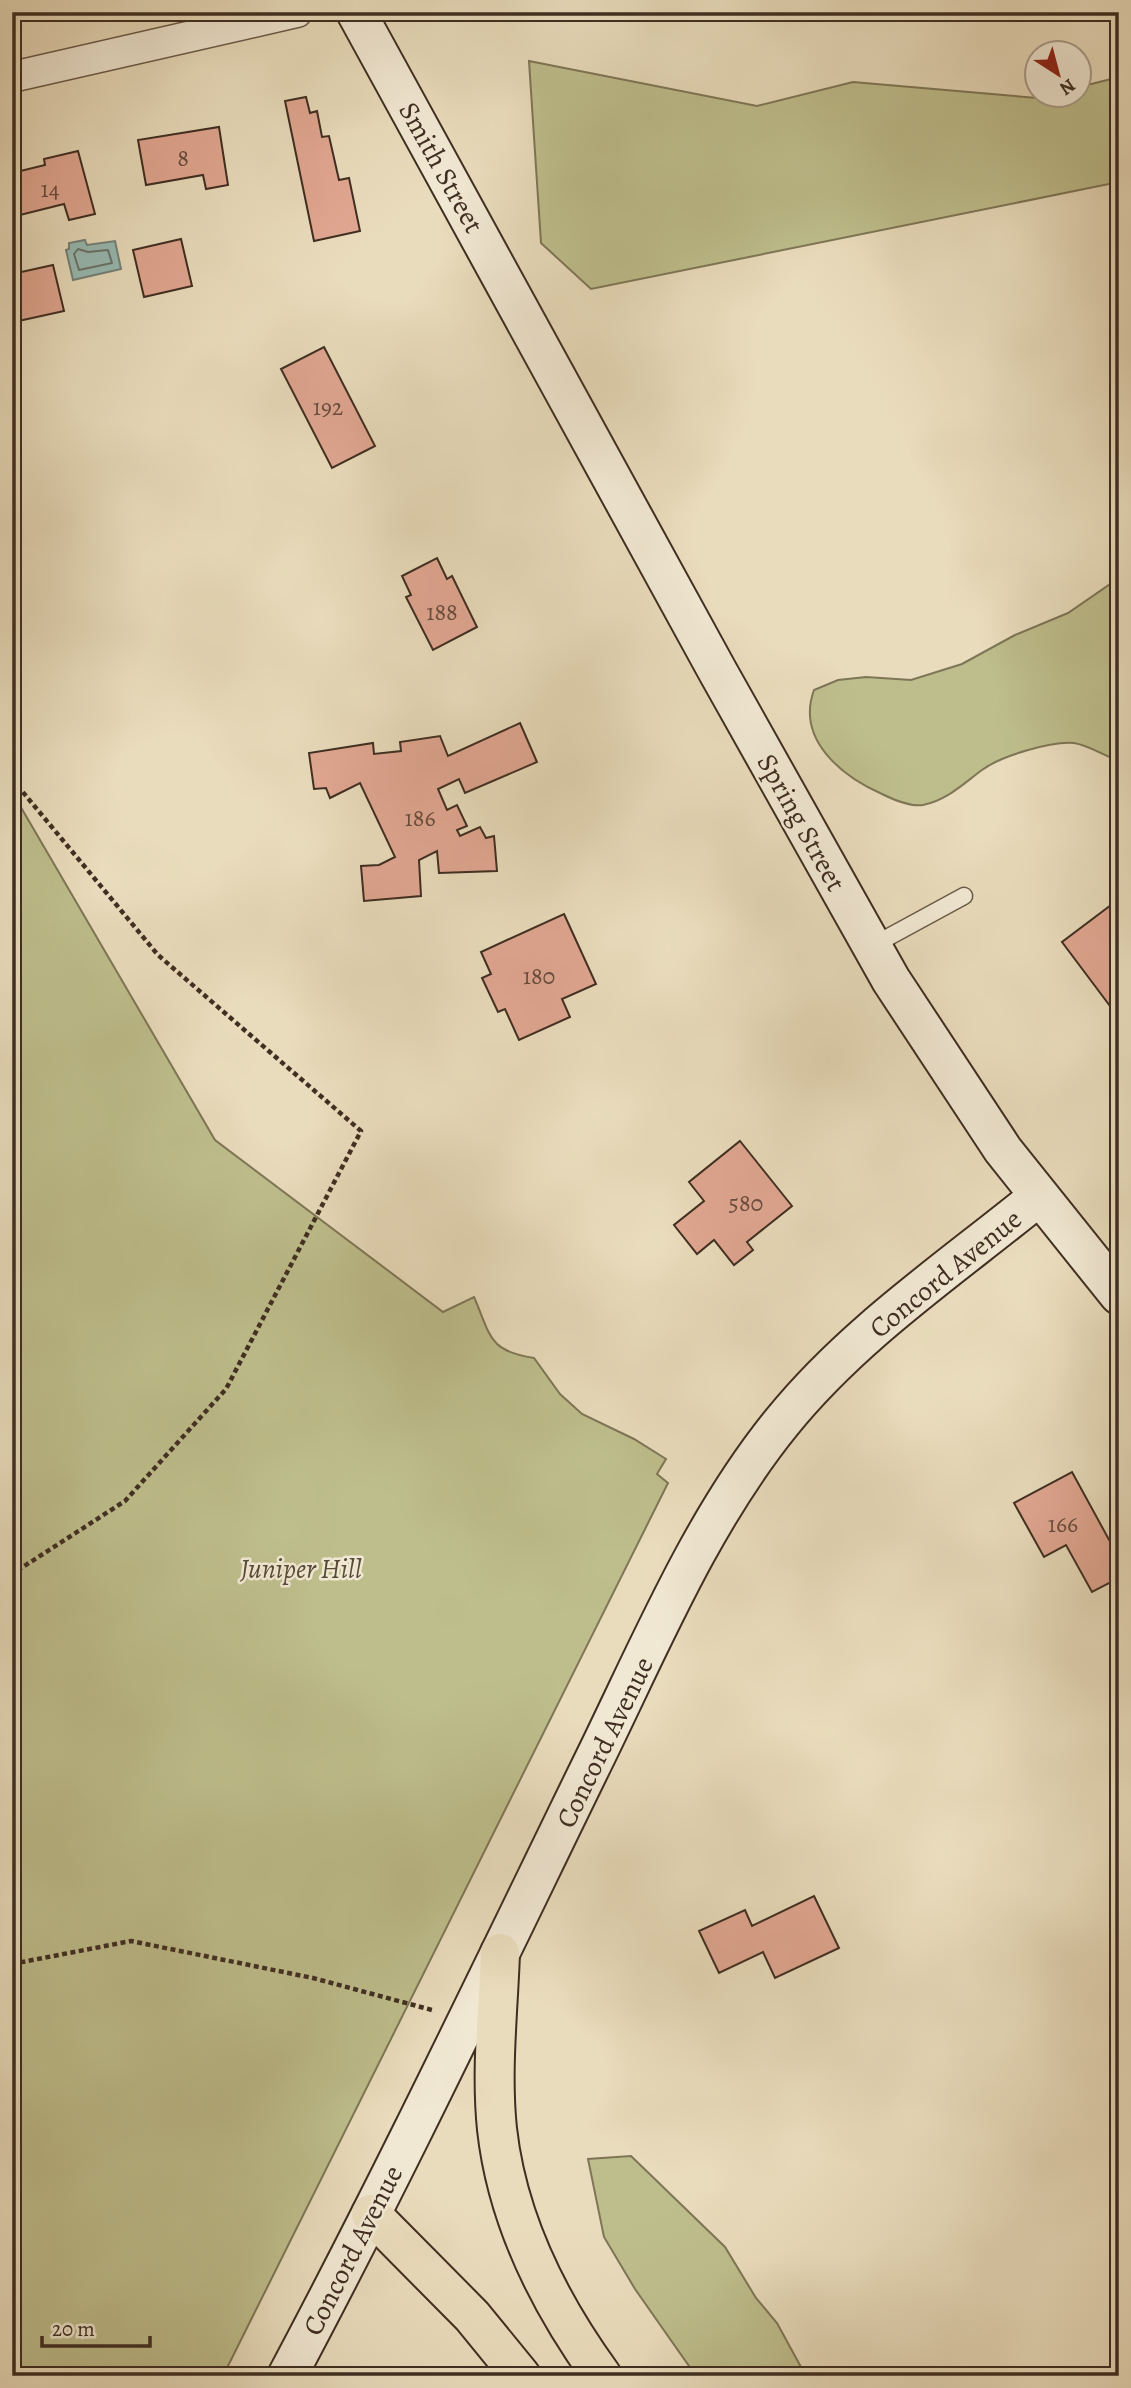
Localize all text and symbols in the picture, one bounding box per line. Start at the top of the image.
north arrow [1023,38,1092,108]
text: N [1054,72,1081,102]
street label: Smith Street [390,95,493,240]
house number: 8 [177,142,189,174]
house number: 14 [40,173,60,205]
house number: 192 [313,391,343,423]
house number: 188 [426,596,458,628]
street label: Spring Street [748,747,855,898]
house number: 186 [405,802,435,834]
house number: 180 [523,960,555,992]
house number: 580 [729,1187,763,1219]
street label: Concord Avenue [861,1200,1030,1347]
house number: 166 [1048,1508,1078,1540]
park label: Juniper Hill [239,1550,362,1588]
street label: Concord Avenue [547,1650,663,1834]
street label: Concord Avenue [294,2159,412,2342]
scale bar [42,2304,150,2348]
text: 20 m [52,2315,95,2343]

